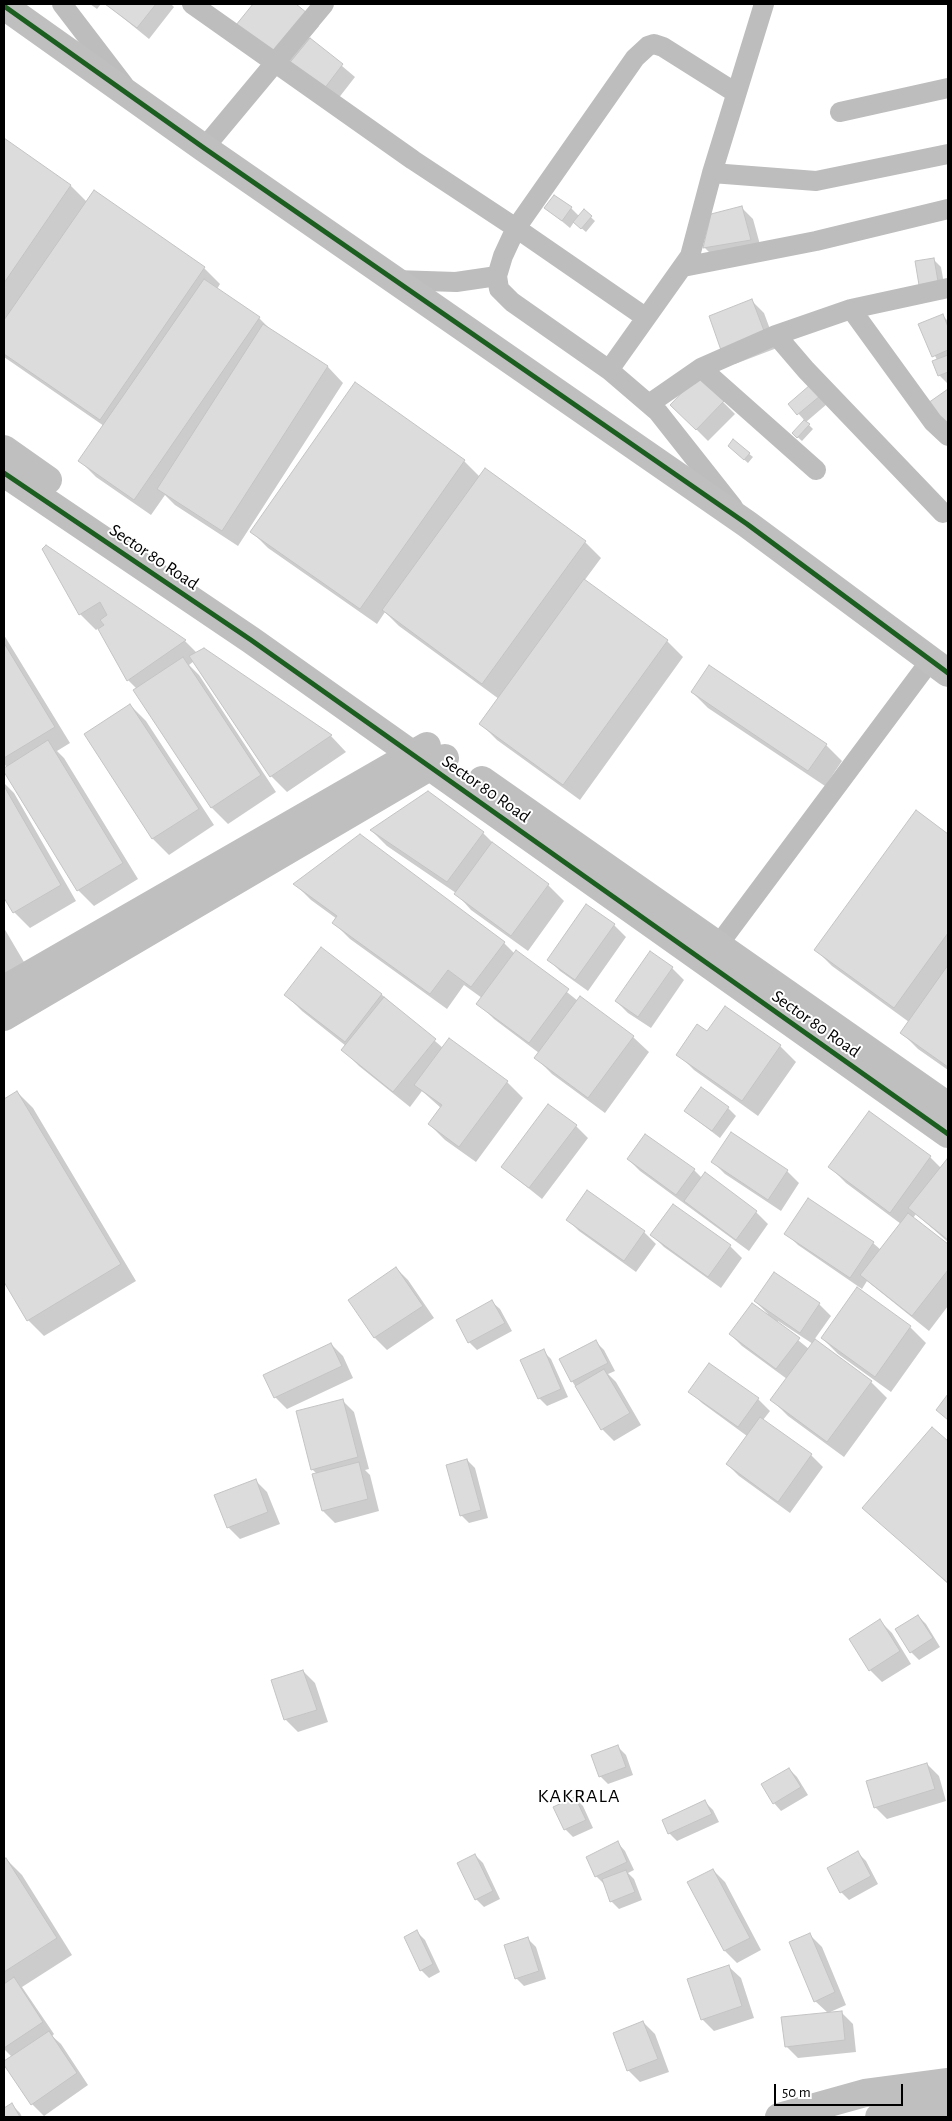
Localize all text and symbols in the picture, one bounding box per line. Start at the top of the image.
street label: Sector 80 Road [105,519,203,595]
street label: Sector 80 Road [438,751,534,827]
street label: Sector 80 Road [768,986,864,1062]
district label: KAKRALA [537,1784,621,1808]
scale bar [777,2074,906,2106]
text: 50 m [782,2085,811,2100]

